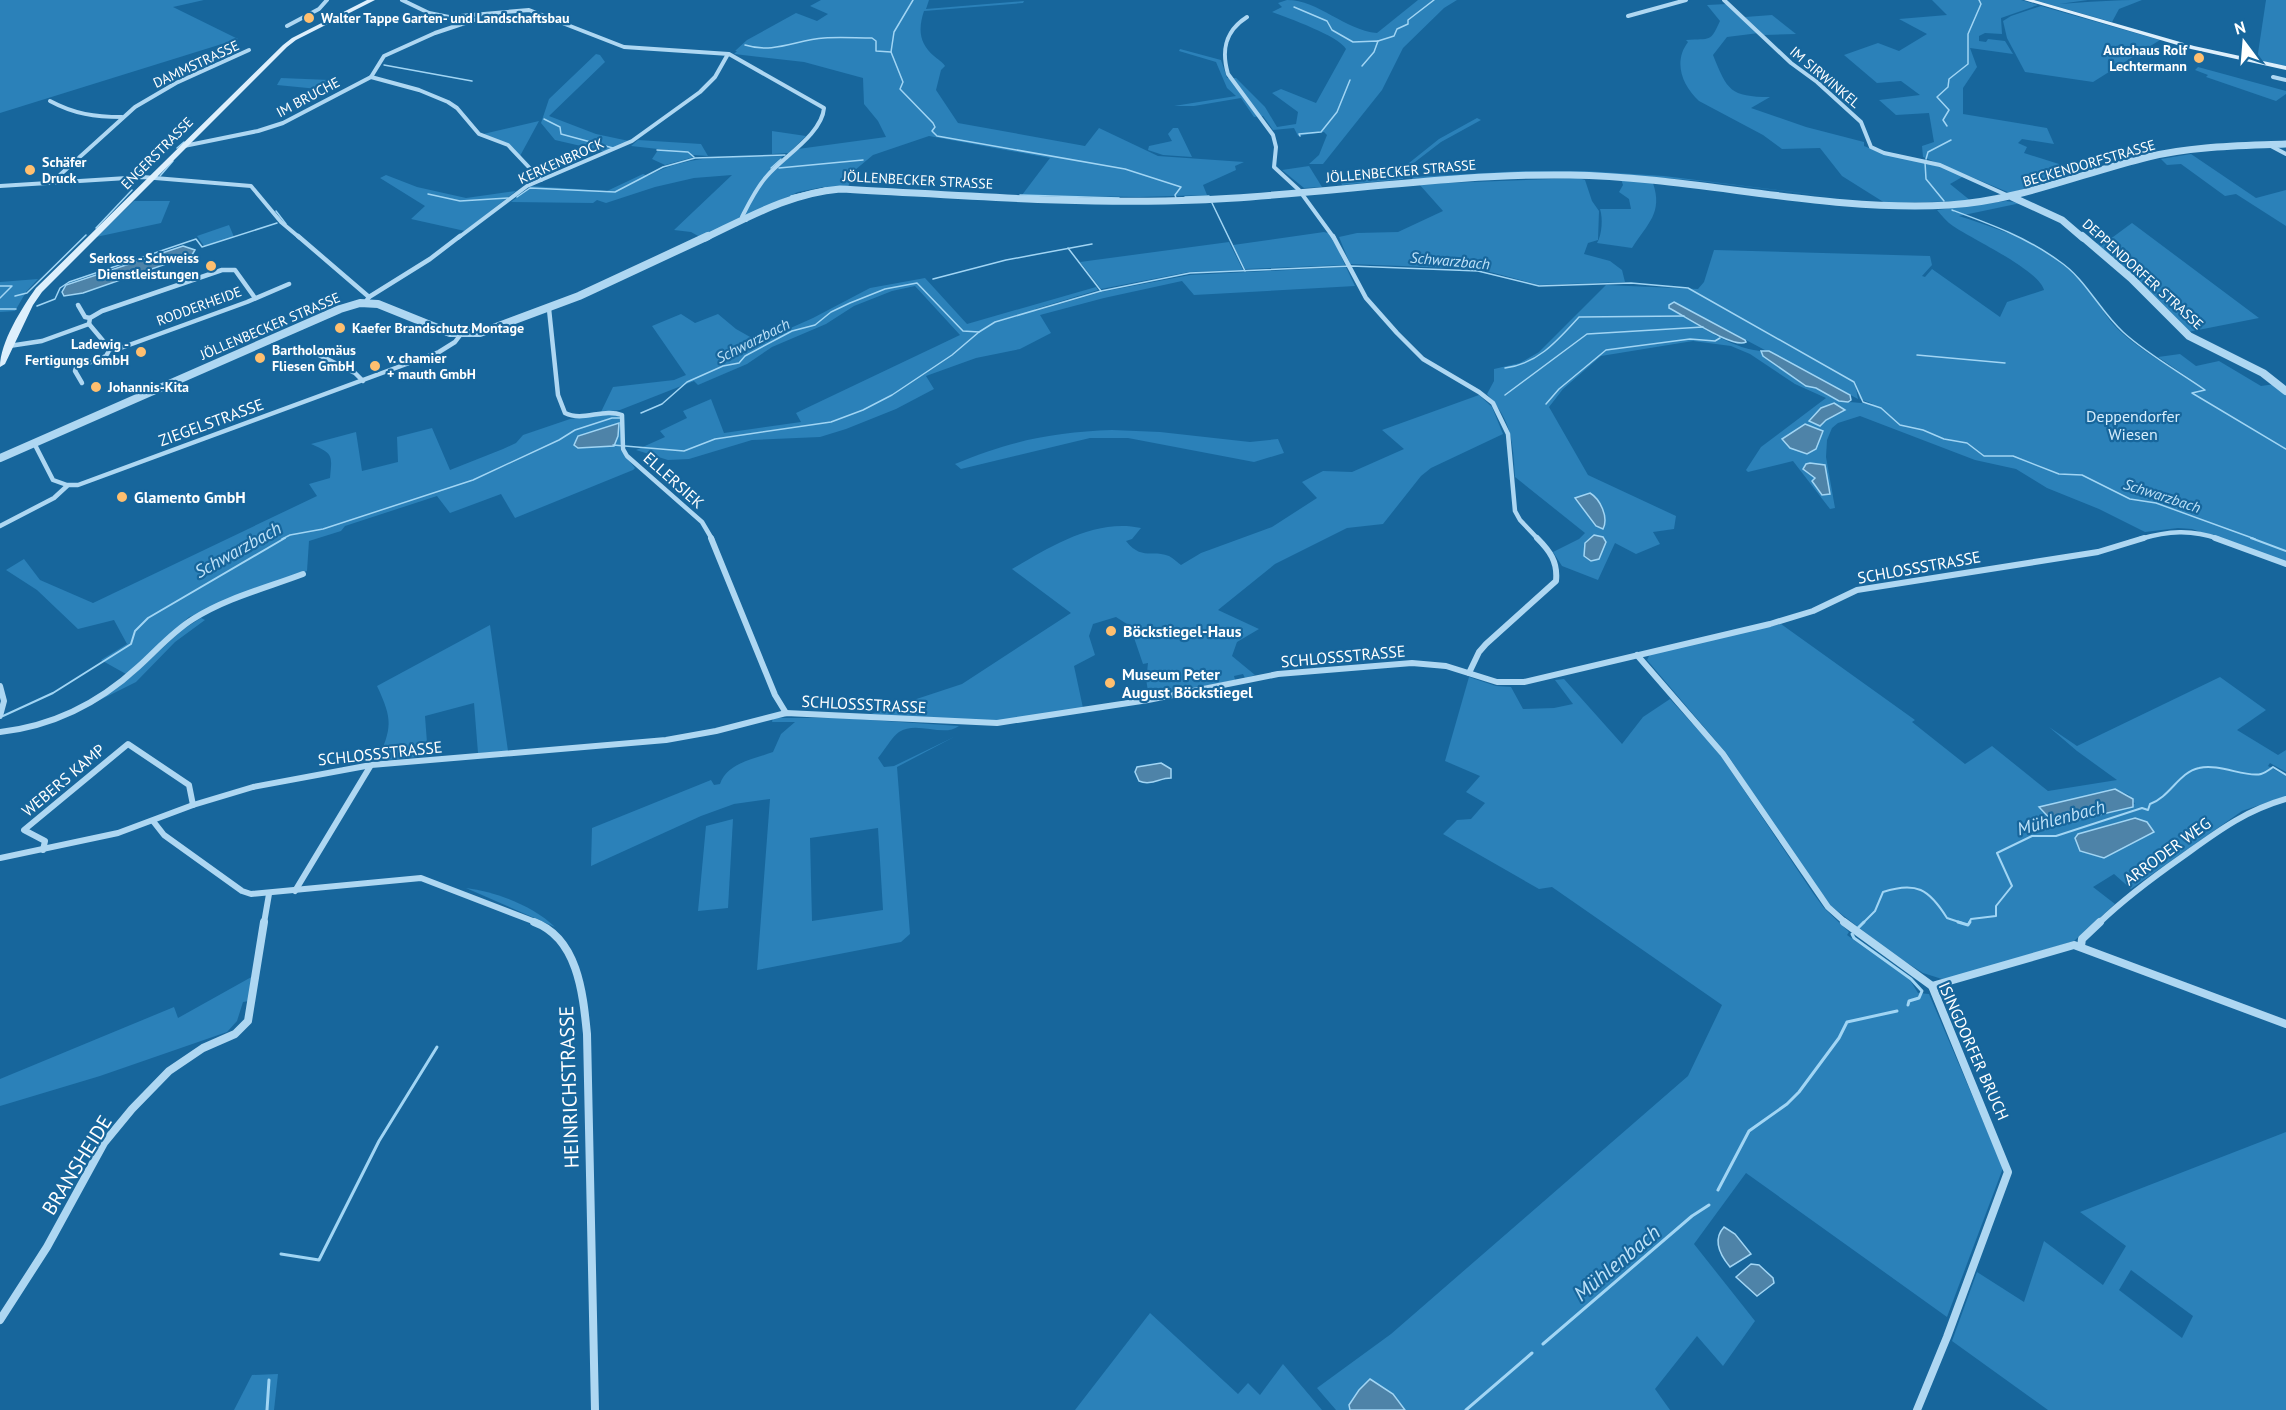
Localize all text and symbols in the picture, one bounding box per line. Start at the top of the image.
place label: Walter Tappe Garten- und Landschaftsbau [321,9,569,27]
marker: Walter Tappe Garten- und Landschaftsbau [302,11,316,25]
north arrow [2214,12,2274,72]
text: N [2232,17,2248,39]
street label: DAMMSTRASSE [150,36,242,92]
place label: Autohaus Rolf Lechtermann [2103,41,2189,75]
street label: IM SIRWINKEL [1786,42,1864,112]
marker: Autohaus Rolf Lechtermann [2192,51,2206,65]
street label: IM BRUCHE [273,73,343,121]
street label: ENGERSTRASSE [117,113,197,193]
street label: KERKENBROCK [515,134,607,188]
street label: BECKENDORFSTRASSE [2021,135,2157,191]
place label: Schäfer Druck [42,153,87,187]
street label: JÖLLENBECKER STRASSE [1324,155,1477,187]
marker: Schäfer Druck [23,163,37,177]
street label: JÖLLENBECKER STRASSE [841,167,994,193]
street label: DEPPENDORFER STRASSE [2079,215,2207,333]
water label: Schwarzbach [1409,248,1491,273]
place label: Serkoss - Schweiss Dienstleistungen [89,249,199,283]
marker: Serkoss - Schweiss Dienstleistungen [204,259,218,273]
street label: RODDERHEIDE [154,282,244,330]
street label: JÖLLENBECKER STRASSE [196,288,343,364]
water label: Schwarzbach [713,314,793,367]
place label: Kaefer Brandschutz Montage [352,319,524,337]
marker: Kaefer Brandschutz Montage [333,321,347,335]
place label: Ladewig - Fertigungs GmbH [25,335,129,369]
place label: Bartholomäus Fliesen GmbH [272,341,356,375]
marker: Ladewig - Fertigungs GmbH [134,345,148,359]
place label: v. chamier + mauth GmbH [386,349,476,383]
marker: Bartholomäus Fliesen GmbH [253,351,267,365]
marker: v. chamier + mauth GmbH [368,359,382,373]
place label: Johannis-Kita [107,378,189,396]
marker: Johannis-Kita [89,380,103,394]
street label: ZIEGELSTRASSE [156,394,266,450]
park label: Deppendorfer Wiesen [2086,406,2181,444]
street label: ELLERSIEK [640,448,709,513]
water label: Schwarzbach [2121,474,2203,517]
place label: Glamento GmbH [134,487,246,507]
marker: Glamento GmbH [115,490,129,504]
water label: Schwarzbach [190,516,285,583]
street label: SCHLOSSSTRASSE [1856,546,1982,588]
place label: Böckstiegel-Haus [1123,621,1242,641]
marker: Böckstiegel-Haus [1104,624,1118,638]
street label: SCHLOSSSTRASSE [1280,641,1406,671]
place label: Museum Peter August Böckstiegel [1122,664,1253,702]
marker: Museum Peter August Böckstiegel [1103,676,1117,690]
street label: SCHLOSSSTRASSE [801,691,927,717]
street label: SCHLOSSSTRASSE [317,737,443,769]
street label: WEBERS KAMP [17,739,109,821]
water label: Mühlenbach [2014,795,2107,840]
street label: ARRODER WEG [2120,813,2214,889]
street label: ISINGDORFER BRUCH [1935,979,2013,1123]
street label: HEINRICHSTRASSE [553,1005,585,1169]
street label: BRANSHEIDE [36,1110,118,1220]
water label: Mühlenbach [1568,1218,1666,1307]

